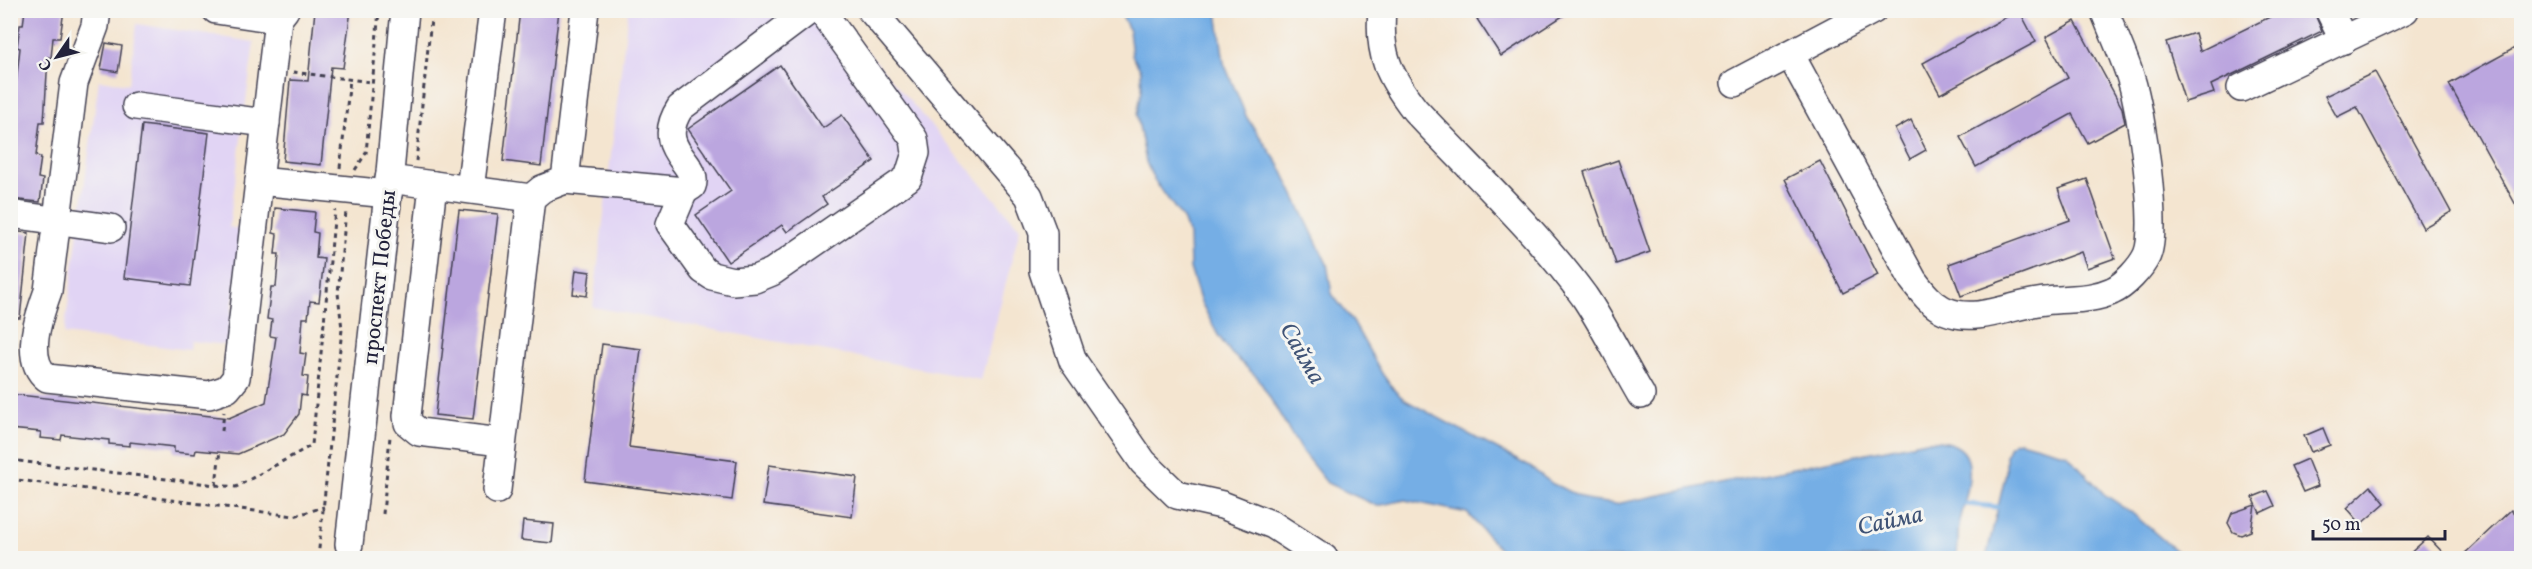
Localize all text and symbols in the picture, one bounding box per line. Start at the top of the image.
north arrow [27,27,87,87]
text: С [34,54,58,75]
street label: проспект Победы [356,188,405,366]
water label: Сайма [1270,317,1333,391]
water label: Сайма [1854,498,1926,545]
scale bar [2313,503,2445,541]
text: 50 m [2322,513,2361,538]

